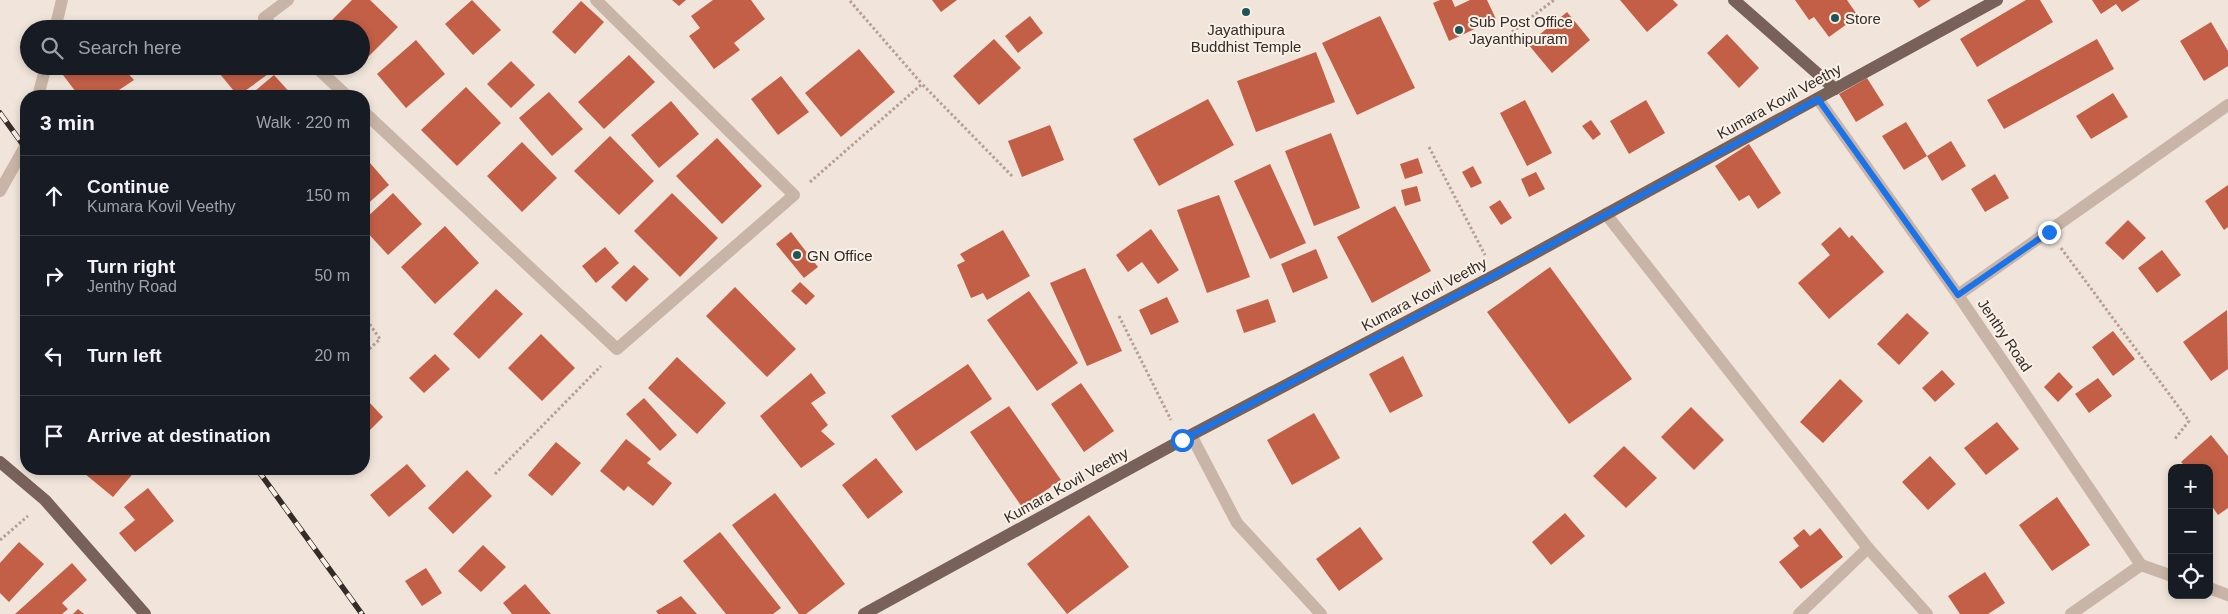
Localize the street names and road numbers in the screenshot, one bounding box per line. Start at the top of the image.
street label: Kumara Kovil Veethy [1714,60,1844,142]
street label: Kumara Kovil Veethy [1359,254,1490,334]
street label: Jenthy Road [1974,295,2036,375]
street label: Kumara Kovil Veethy [1001,444,1131,526]

